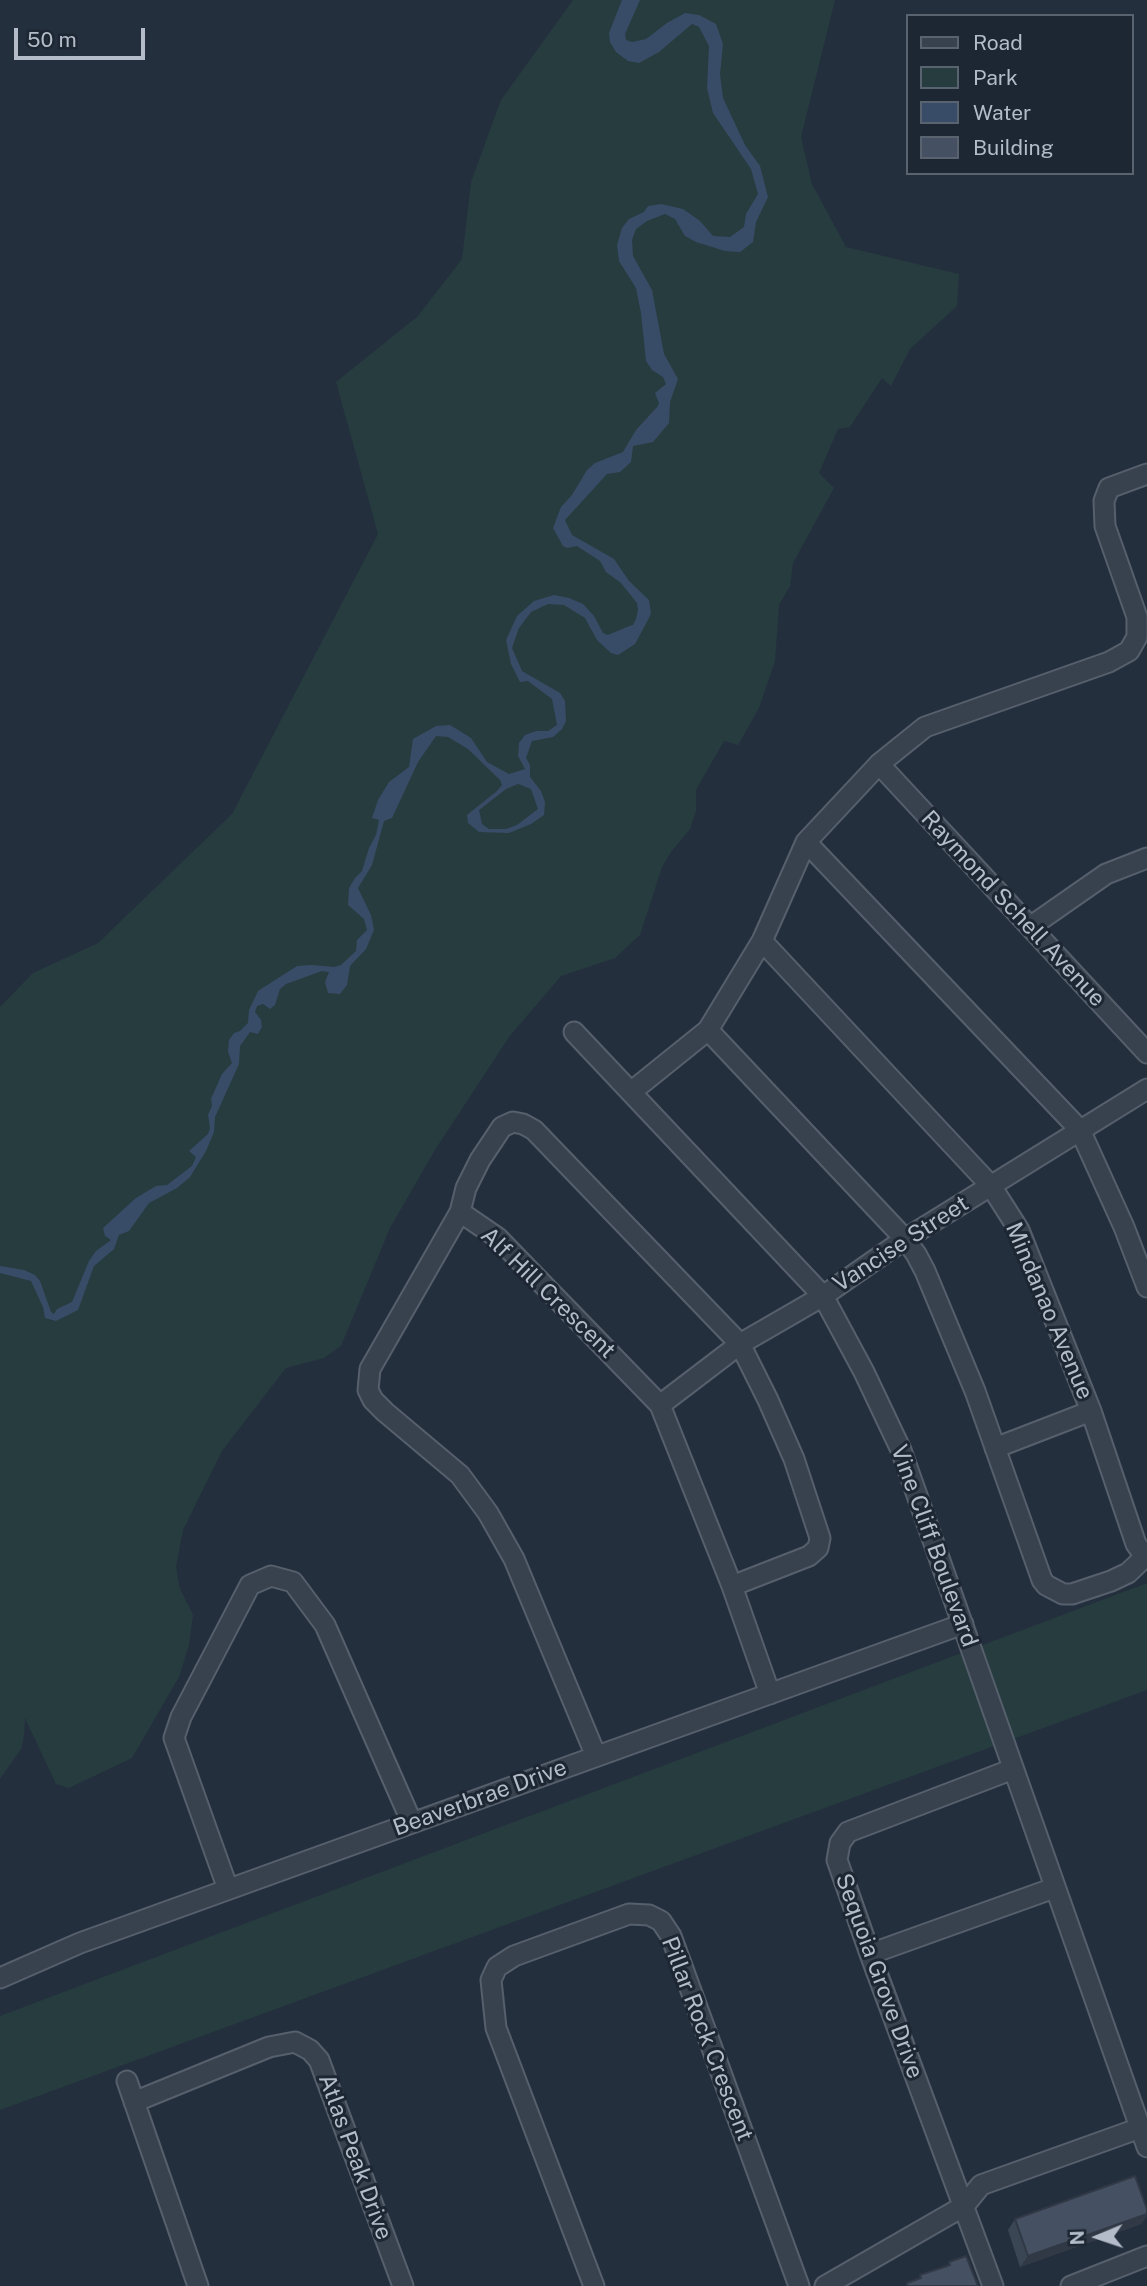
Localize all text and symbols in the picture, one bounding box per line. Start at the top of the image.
scale bar [18,14,149,58]
legend [906,14,1133,175]
text: 50 m [27,27,77,52]
text: Road [973,30,1023,55]
text: Park [973,65,1018,90]
text: Water [973,100,1031,125]
text: Building [973,135,1054,160]
street label: Raymond Schell Avenue [915,805,1111,1013]
street label: Vancise Street [828,1190,974,1298]
street label: Mindanao Avenue [999,1218,1099,1404]
street label: Alf Hill Crescent [475,1222,621,1364]
street label: Vine Cliff Boulevard [885,1441,983,1651]
street label: Beaverbrae Drive [389,1754,571,1842]
street label: Sequoia Grove Drive [829,1870,929,2082]
street label: Pillar Rock Crescent [655,1933,759,2145]
street label: Atlas Peak Drive [312,2070,398,2244]
north arrow [1063,2202,1133,2272]
text: N [1066,2230,1088,2246]

